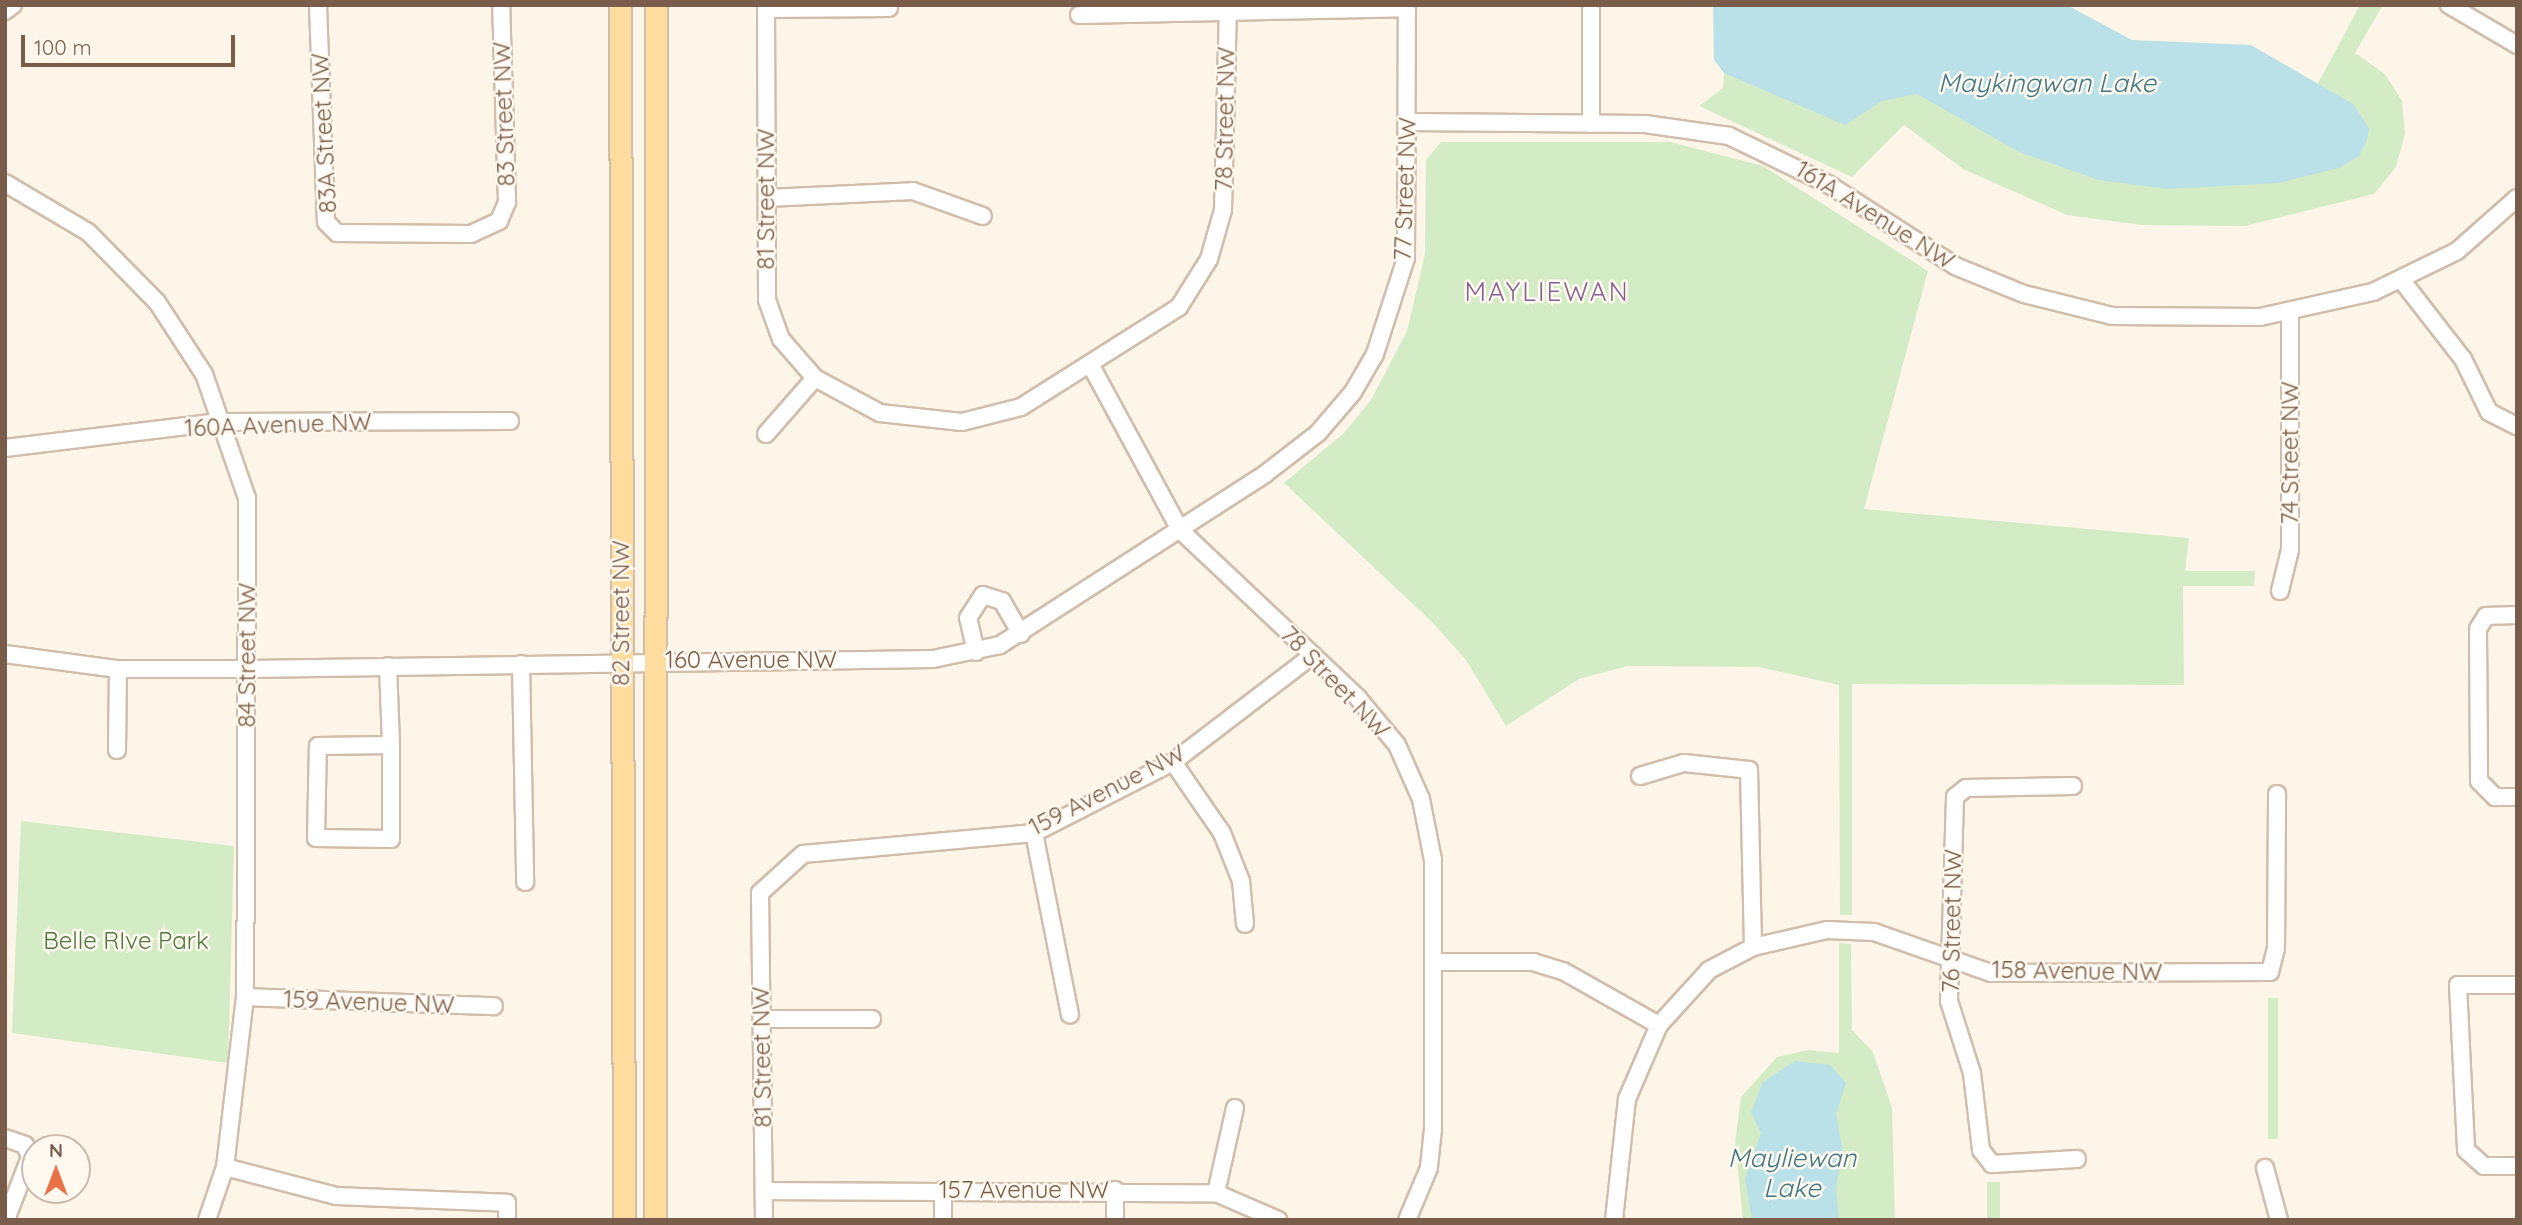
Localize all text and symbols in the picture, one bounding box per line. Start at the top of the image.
scale bar [24,21,238,65]
text: 100 m [34,34,92,60]
street label: 83 Street NW [487,41,521,187]
street label: 78 Street NW [1209,46,1241,192]
street label: 83A Street NW [305,52,343,214]
water label: Maykingwan Lake [1938,67,2156,99]
street label: 77 Street NW [1388,117,1422,261]
street label: 81 Street NW [752,128,780,270]
street label: 161A Avenue NW [1790,155,1960,275]
district label: MAYLIEWAN [1466,276,1628,308]
street label: 74 Street NW [2276,381,2304,525]
street label: 160A Avenue NW [184,407,372,443]
street label: 82 Street NW [607,540,635,686]
street label: 84 Street NW [233,583,261,727]
street label: 78 Street NW [1274,620,1396,744]
street label: 160 Avenue NW [665,646,837,674]
street label: 159 Avenue NW [1024,738,1190,842]
street label: 76 Street NW [1936,849,1968,993]
park label: Belle RIve Park [43,927,209,955]
street label: 158 Avenue NW [1991,955,2163,987]
street label: 159 Avenue NW [283,985,455,1019]
street label: 81 Street NW [746,986,778,1128]
north arrow [21,1134,91,1204]
text: N [49,1138,63,1162]
water label: Mayliewan Lake [1728,1142,1856,1204]
street label: 157 Avenue NW [939,1176,1109,1204]

